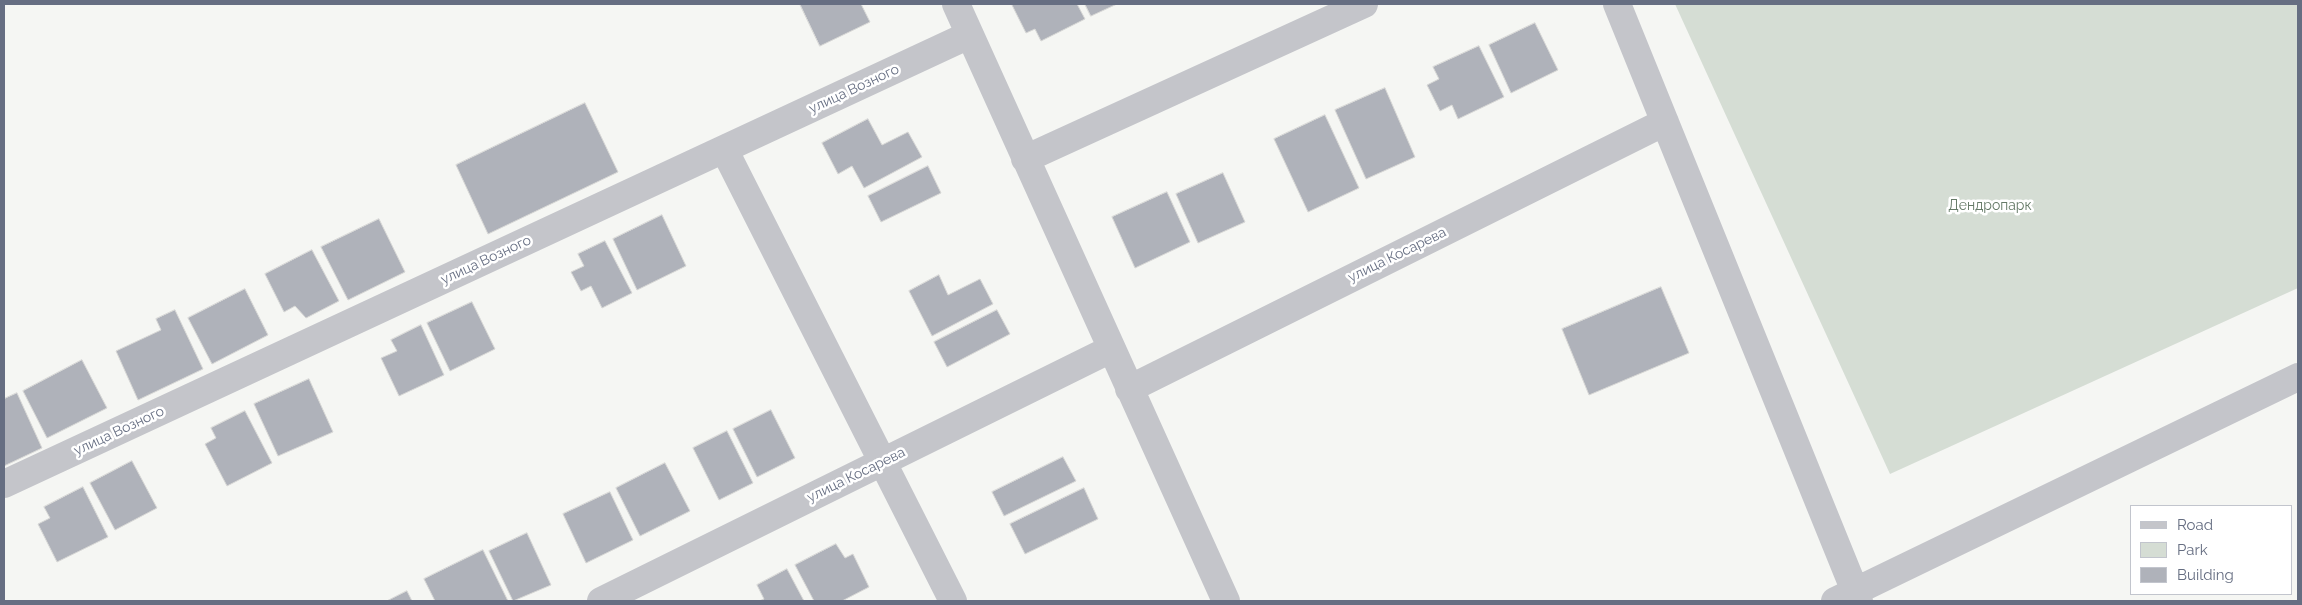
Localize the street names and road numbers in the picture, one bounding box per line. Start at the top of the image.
street label: улица Возного [806,61,902,117]
street label: улица Косарева [1345,224,1449,286]
street label: улица Возного [438,232,534,288]
street label: улица Возного [71,403,167,459]
street label: улица Косарева [804,444,908,506]

